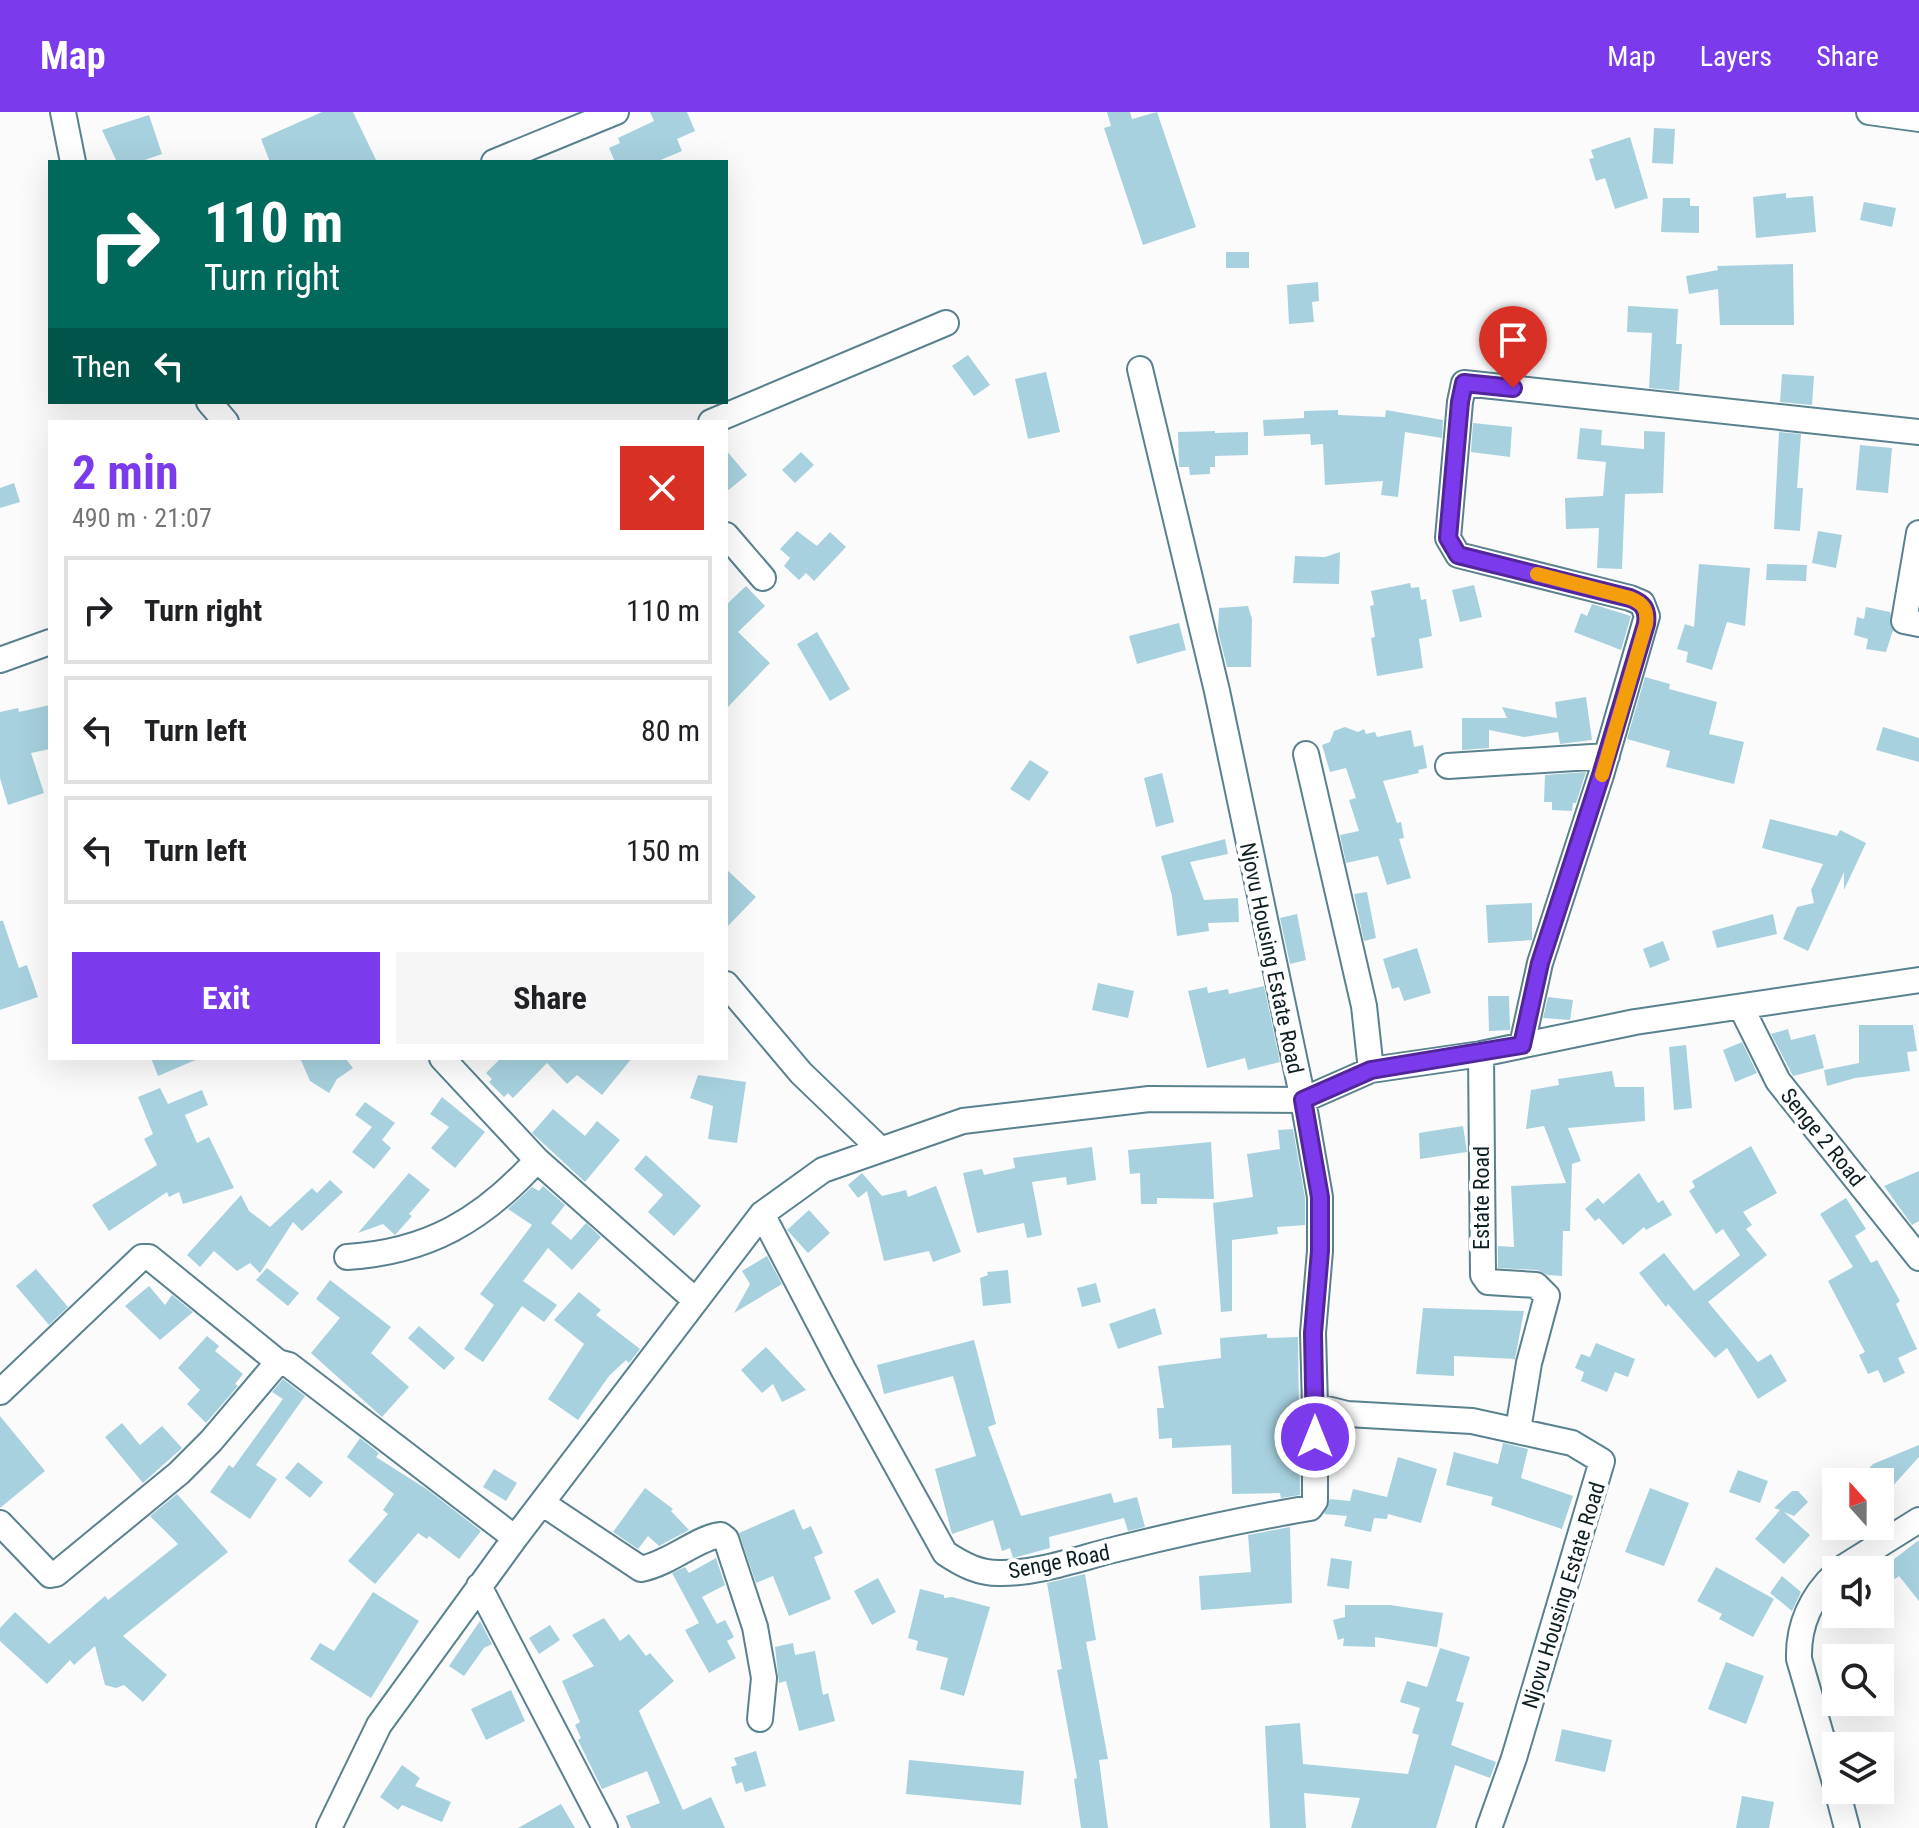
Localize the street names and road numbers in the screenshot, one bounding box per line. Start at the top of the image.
street label: Njovu Housing Estate Road [1235,840,1308,1076]
street label: Senge 2 Road [1776,1083,1870,1191]
street label: Estate Road [1469,1146,1494,1250]
street label: Njovu Housing Estate Road [1517,1479,1610,1711]
street label: Senge Road [1006,1539,1112,1584]

